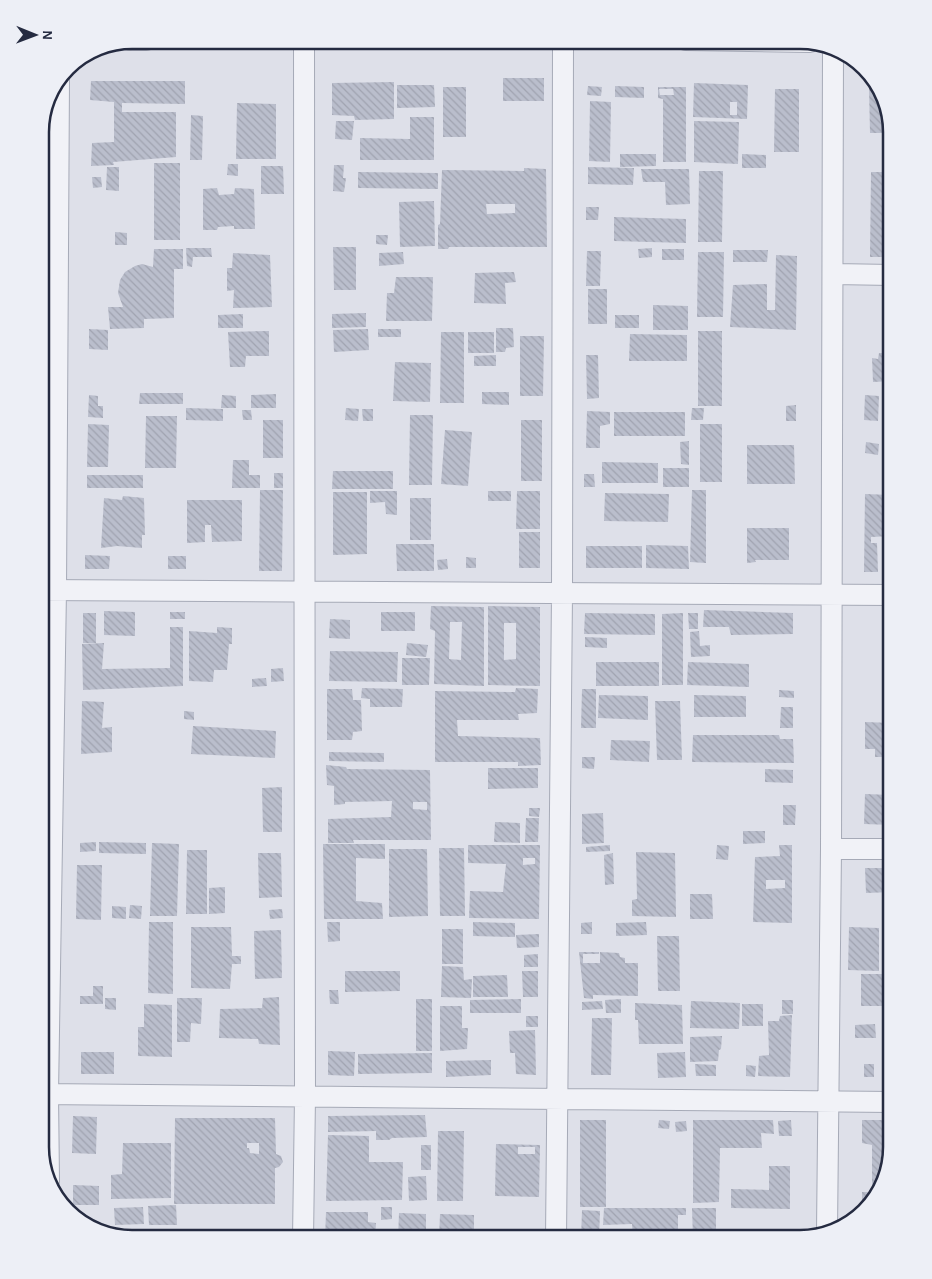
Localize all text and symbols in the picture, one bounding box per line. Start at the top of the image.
north arrow [10,10,60,60]
text: N [40,30,54,40]

